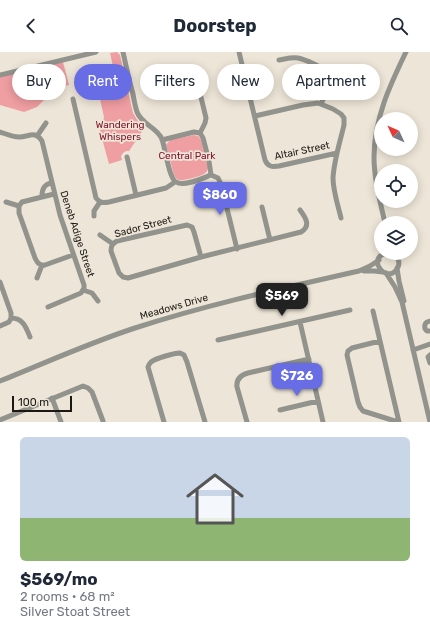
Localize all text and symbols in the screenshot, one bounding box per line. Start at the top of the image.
icon: back [20,15,42,37]
text: Doorstep [173,15,257,37]
icon: search [388,15,410,37]
chip: Buy [12,64,66,100]
chip: Rent [74,64,132,100]
chip: Filters [140,64,209,100]
chip: New [217,64,274,100]
chip: Apartment [282,64,380,100]
north arrow [374,112,418,156]
map controls [374,112,418,260]
park label: Wandering Whispers [95,119,145,143]
street label: Altair Street [273,139,331,163]
park label: Central Park [158,150,216,162]
button: locate [374,164,418,208]
pin: $860 [196,182,244,216]
text: $860 [203,187,237,202]
street label: Deneb Adige Street [57,189,97,279]
street label: Sador Street [113,214,173,240]
button: layers [374,216,418,260]
pin: $569 [258,283,306,317]
text: $569 [265,288,299,303]
street label: Meadows Drive [139,291,210,322]
pin: $726 [273,363,321,397]
text: $726 [280,368,314,383]
scale bar [12,394,72,413]
text: 100 m [18,396,49,409]
icon: home [179,463,251,535]
text: $569/mo [20,569,98,589]
text: 2 rooms · 68 m² [20,589,115,604]
text: Silver Stoat Street [20,604,130,619]

